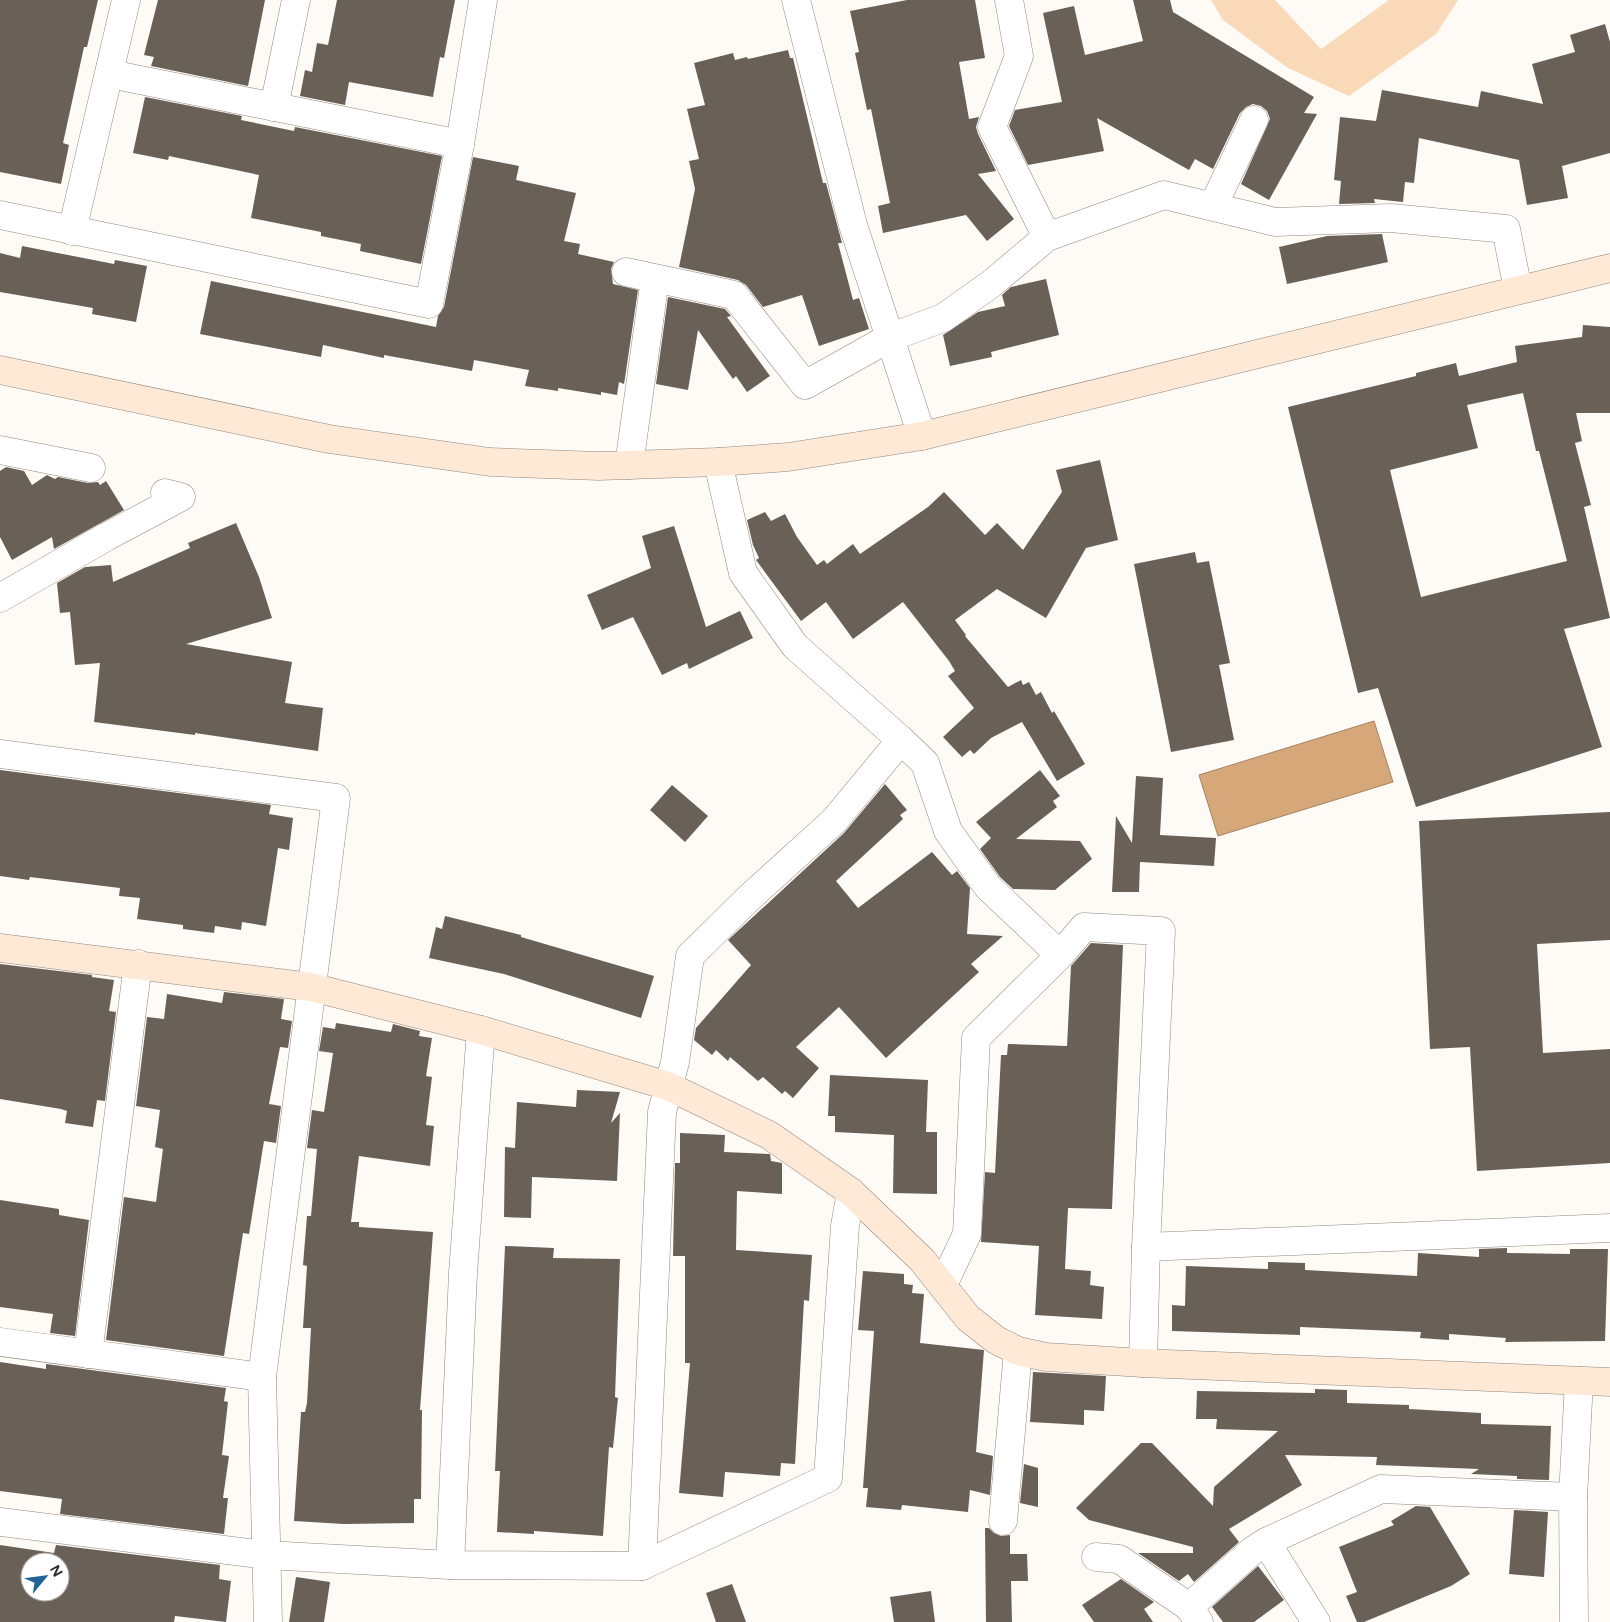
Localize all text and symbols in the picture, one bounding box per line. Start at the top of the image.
north arrow [20,1552,70,1602]
text: N [46,1562,66,1580]

